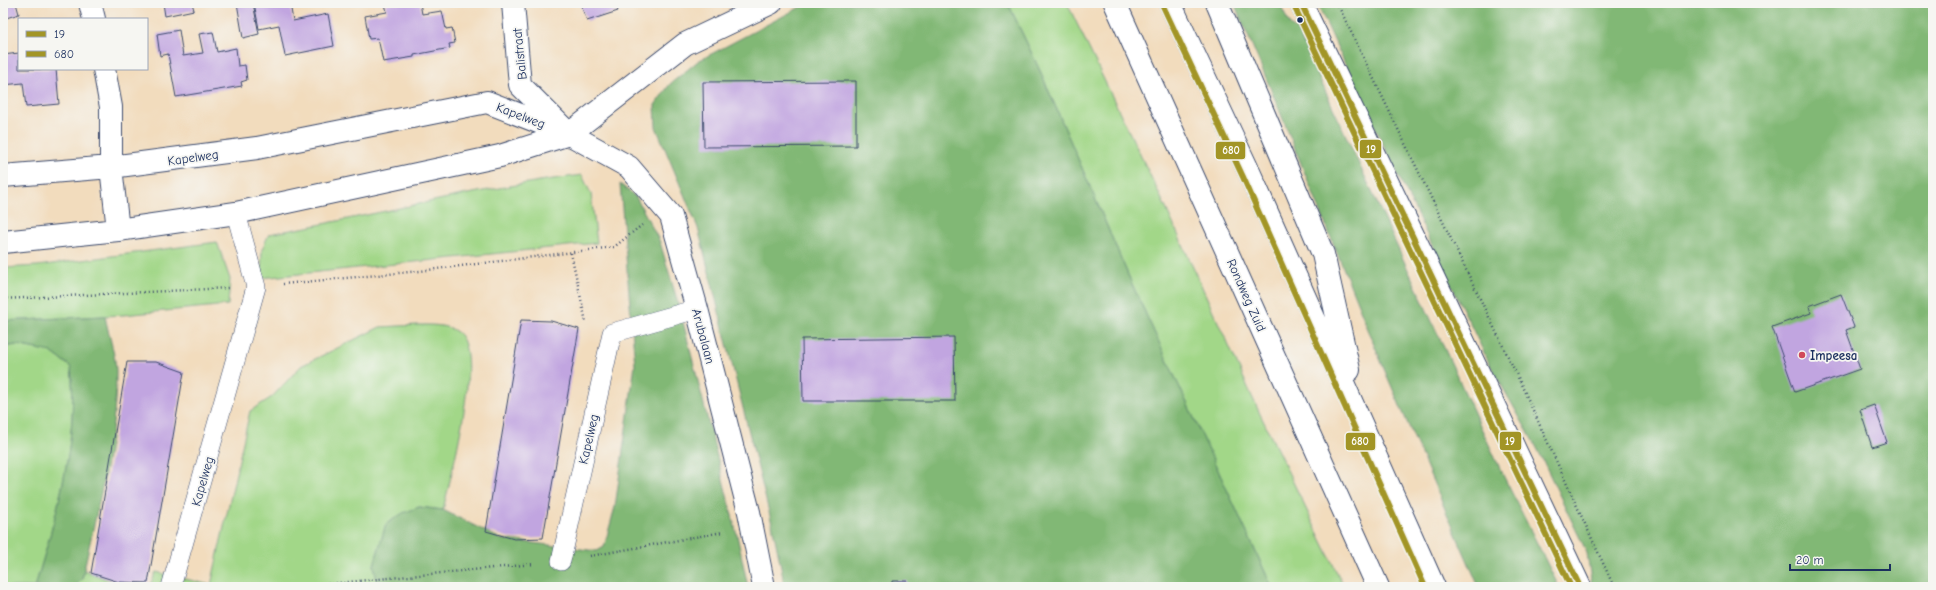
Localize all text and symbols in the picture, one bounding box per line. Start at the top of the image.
unlabelled marker [1295,15,1305,25]
legend [18,18,148,70]
street label: Balistraat [509,26,530,80]
text: 19 [54,27,65,41]
text: 680 [54,47,74,61]
street label: Kapelweg [494,99,547,132]
line badge: 19 [1359,139,1382,159]
line badge: 680 [1215,141,1246,160]
text: 19 [1366,143,1376,156]
text: 680 [1222,144,1240,157]
street label: Kapelweg [167,147,219,168]
street label: Rondweg Zuid [1224,257,1269,334]
street label: Arubalaan [689,307,718,365]
place label: Impeesa [1810,348,1857,363]
marker: Impeesa [1797,350,1807,360]
street label: Kapelweg [575,412,602,466]
line badge: 19 [1499,431,1522,451]
line badge: 680 [1345,432,1376,451]
text: 680 [1351,435,1369,448]
text: 19 [1505,435,1515,448]
street label: Kapelweg [188,454,217,508]
scale bar [1790,546,1890,572]
text: 20 m [1796,553,1824,567]

